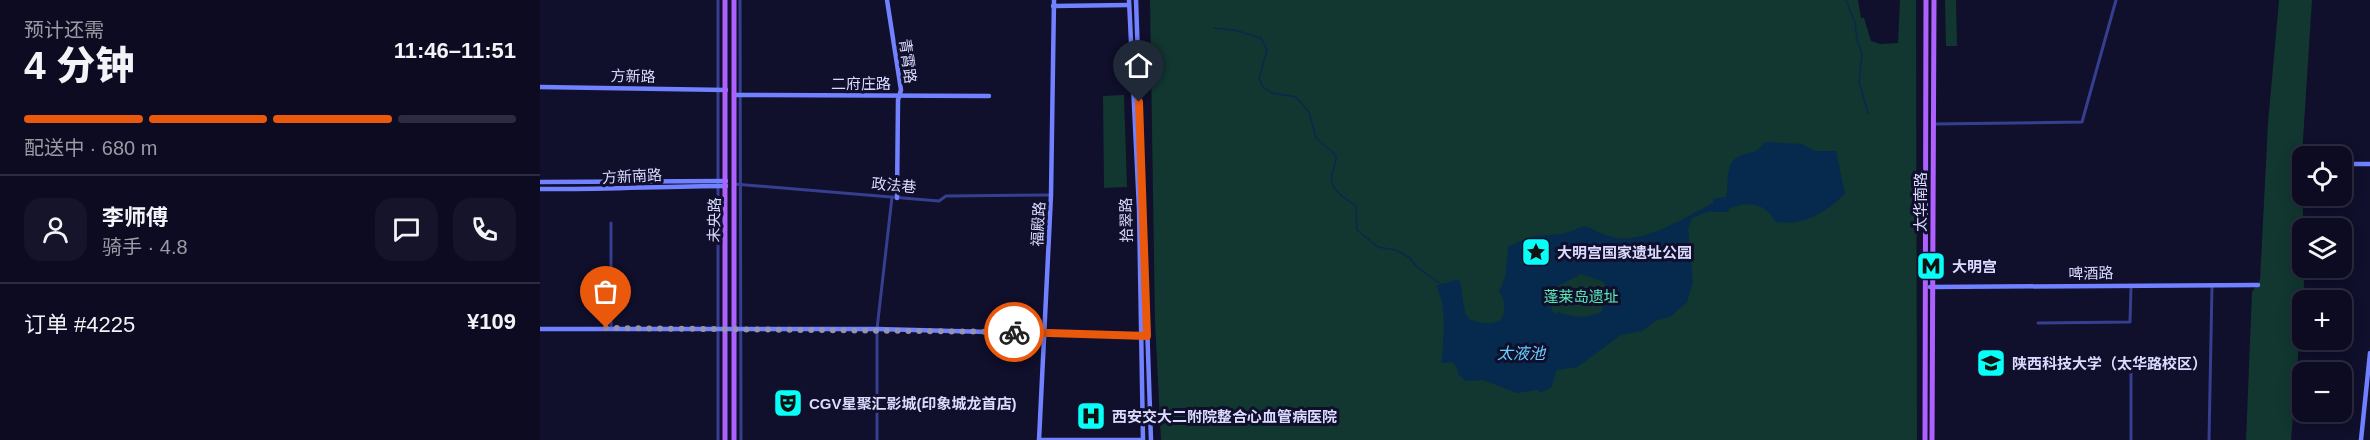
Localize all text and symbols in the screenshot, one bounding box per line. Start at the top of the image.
text: 预计还需 [24,19,104,41]
text: 11:46–11:51 [394,38,516,63]
street label: 青霄路 [896,38,920,84]
pin [1113,40,1164,102]
text: 4 分钟 [24,44,135,87]
icon: home [1122,49,1155,82]
street label: 方新路 [610,67,656,85]
street label: 二府庄路 [831,75,891,92]
text: 配送中 · 680 m [24,137,157,159]
map controls [2292,146,2352,422]
button: locate [2292,146,2352,206]
street label: 方新南路 [602,166,662,186]
street label: 太华南路 [1912,172,1929,232]
street label: 政法巷 [871,175,917,195]
street label: 未央路 [705,197,723,243]
street label: 拾翠路 [1117,197,1135,243]
button: person [24,198,87,261]
button: chat [375,198,438,261]
button: phone [453,198,516,261]
street label: 福殿路 [1028,201,1048,247]
text: 李师傅 [102,205,168,230]
button: layers [2292,218,2352,278]
text: 骑手 · 4.8 [102,236,188,258]
place icon: 大明宫国家遗址公园 [1520,236,1552,268]
place label: 大明宫国家遗址公园 [1557,244,1692,261]
metro station icon: 大明宫 [1915,250,1947,282]
place label: 大明宫 [1952,258,1997,275]
street label: 啤酒路 [2068,264,2114,282]
pin [580,266,631,328]
icon: bag [589,275,622,308]
park label: 蓬莱岛遗址 [1543,288,1619,305]
button: + [2292,290,2352,350]
courier [984,302,1044,362]
text: ¥109 [467,309,516,334]
text: 订单 #4225 [24,312,135,337]
icon: bike [998,316,1031,349]
water label: 太液池 [1497,345,1547,362]
school or university icon: 陕西科技大学（太华路校区） [1975,347,2007,379]
place label: 陕西科技大学（太华路校区） [2012,355,2207,372]
button: − [2292,362,2352,422]
theatre icon: CGV星聚汇影城(印象城龙首店) [772,387,804,419]
place label: CGV星聚汇影城(印象城龙首店) [809,395,1017,412]
hospital icon: 西安交大二附院整合心血管病医院 [1075,400,1107,432]
place label: 西安交大二附院整合心血管病医院 [1112,408,1337,425]

